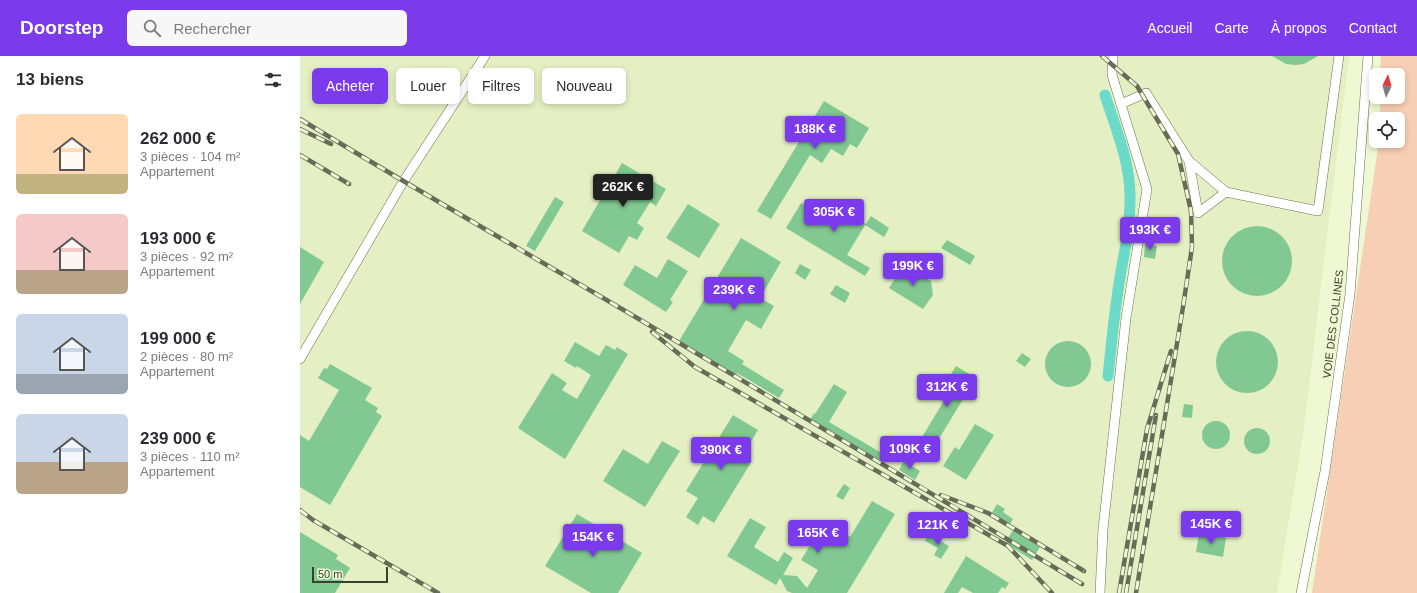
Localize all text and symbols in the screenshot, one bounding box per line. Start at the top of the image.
search box [127,10,407,46]
text: Doorstep [20,17,103,38]
icon: search [141,17,163,39]
text: Rechercher [173,20,251,37]
text: Accueil [1147,20,1192,36]
text: Carte [1214,20,1249,36]
text: À propos [1271,20,1327,36]
text: Contact [1349,20,1397,36]
chip: Acheter [312,68,388,104]
chip: Louer [396,68,460,104]
chip: Filtres [468,68,534,104]
chip: Nouveau [542,68,626,104]
north arrow [1369,68,1405,104]
map controls [1369,68,1405,148]
icon: filters [262,69,284,91]
text: 13 biens [16,70,84,89]
button: locate [1369,112,1405,148]
pin: 188K € [782,116,848,150]
text: 188K € [794,121,836,136]
text: 262 000 € [140,129,216,148]
icon: home [48,130,96,178]
text: 3 pièces · 104 m² [140,149,240,164]
text: Appartement [140,164,214,179]
pin: 262K € [590,174,656,208]
text: 262K € [602,179,644,194]
pin: 305K € [801,199,867,233]
text: 305K € [813,204,855,219]
pin: 193K € [1117,217,1183,251]
text: 193K € [1129,222,1171,237]
text: 193 000 € [140,229,216,248]
icon: home [48,230,96,278]
text: 3 pièces · 92 m² [140,249,233,264]
pin: 199K € [880,253,946,287]
text: 199K € [892,258,934,273]
text: Appartement [140,264,214,279]
street label: VOIE DES COLLINES [1320,269,1346,379]
pin: 239K € [701,277,767,311]
text: 239K € [713,282,755,297]
text: 199 000 € [140,329,216,348]
icon: home [48,330,96,378]
text: 2 pièces · 80 m² [140,349,233,364]
text: Appartement [140,364,214,379]
pin: 312K € [914,374,980,408]
text: 312K € [926,379,968,394]
text: 239 000 € [140,429,216,448]
icon: home [48,430,96,478]
pin: 109K € [877,436,943,470]
pin: 390K € [688,437,754,471]
text: 109K € [889,441,931,456]
text: 390K € [700,442,742,457]
text: 3 pièces · 110 m² [140,449,239,464]
text: Appartement [140,464,214,479]
pin: 145K € [1178,511,1244,545]
pin: 121K € [905,512,971,546]
text: 145K € [1190,516,1232,531]
text: 121K € [917,517,959,532]
pin: 165K € [785,520,851,554]
pin: 154K € [560,524,626,558]
text: 165K € [797,525,839,540]
text: 154K € [572,529,614,544]
scale bar [312,565,388,584]
text: 50 m [318,568,342,580]

